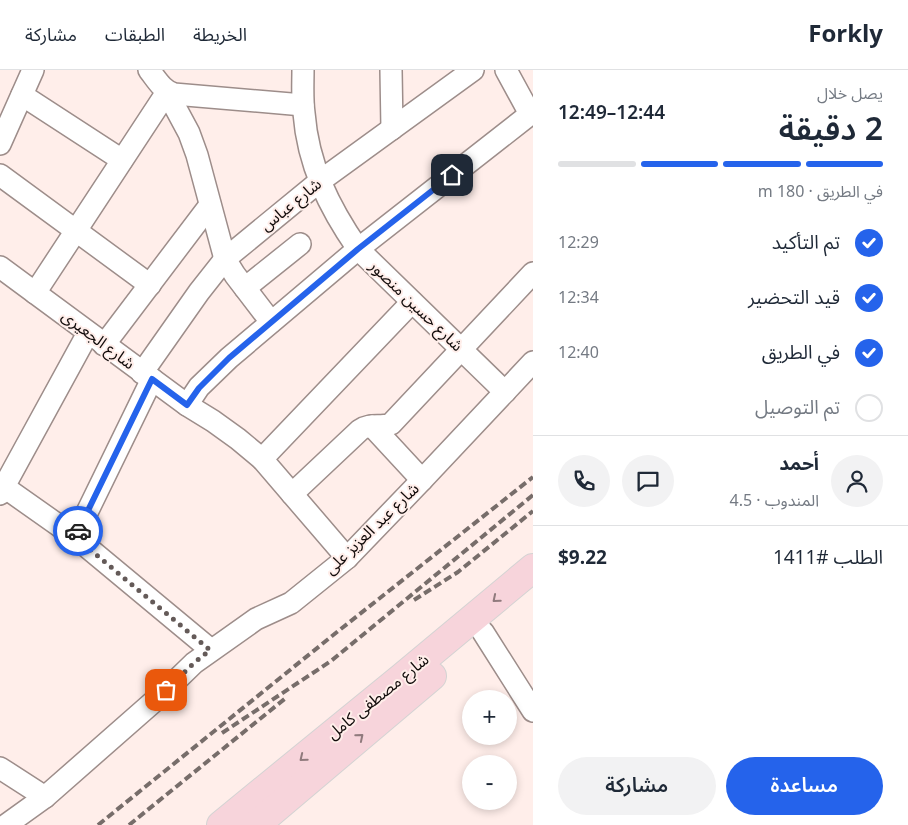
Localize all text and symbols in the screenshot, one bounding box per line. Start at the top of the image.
text: Forkly [808,9,883,60]
text: مشاركة [25,16,77,54]
text: الطبقات [105,16,165,54]
text: الخريطة [193,16,247,54]
text: يصل خلال [817,77,883,111]
text: 12:44–12:49 [558,93,665,133]
text: 2 دقيقة [779,96,883,164]
pin [431,154,473,196]
icon: home [438,161,466,189]
street label: شارع عباس [252,169,330,241]
text: في الطريق · 180 m [758,175,883,209]
text: تم التأكيد [772,223,840,263]
text: 12:29 [558,226,599,260]
icon: check [855,229,883,257]
street label: شارع حسين منصور [359,250,472,361]
text: قيد التحضير [748,278,840,318]
text: 12:34 [558,281,599,315]
icon: check [855,284,883,312]
street label: شارع الجعيرى [53,300,143,380]
text: في الطريق [762,333,840,373]
text: 12:40 [558,336,599,370]
icon: check [855,339,883,367]
text: تم التوصيل [755,388,840,428]
text: أحمد [779,444,819,484]
button: phone [558,455,610,507]
button: chat [622,455,674,507]
button: person [831,455,883,507]
street label: شارع عبد العزيز على [316,474,428,584]
text: المندوب · 4.5 [730,484,819,518]
courier [53,506,103,556]
icon: car [64,517,92,545]
text: $9.22 [558,538,607,578]
text: الطلب #1411 [773,538,883,578]
one-way arrow [492,593,501,602]
street label: شارع مصطفى كامل [319,644,437,750]
pin [145,669,187,711]
icon: bag [152,676,180,704]
map controls [462,690,517,810]
button: + [462,690,517,745]
one-way arrow [354,734,363,743]
one-way arrow [300,752,309,760]
button: − [462,755,517,810]
button: مشاركة [558,757,716,815]
button: مساعدة [726,757,883,815]

